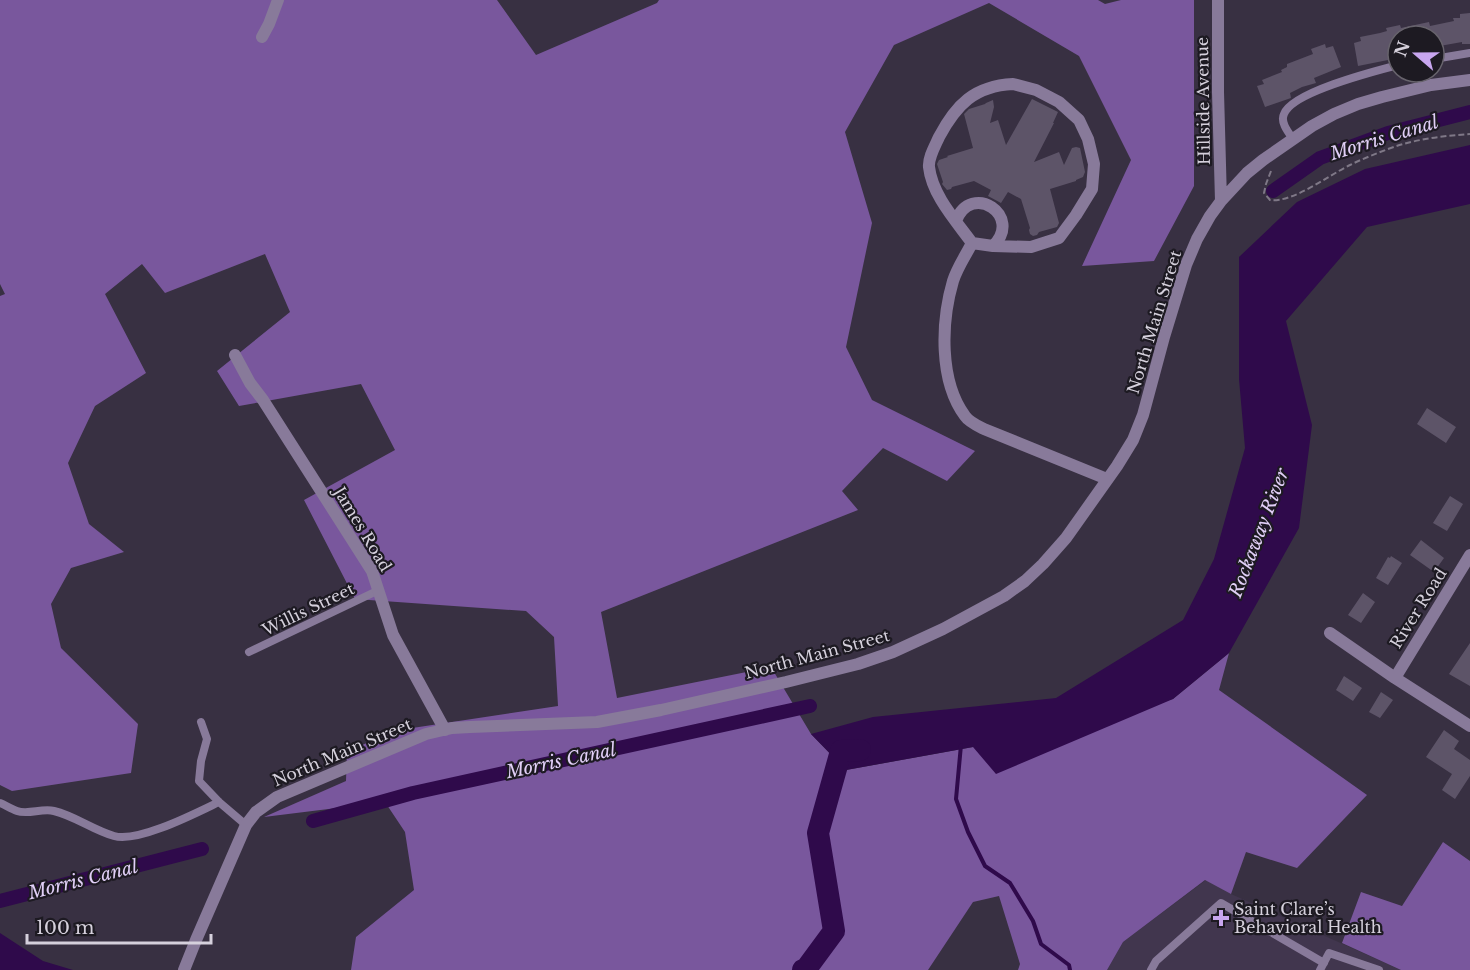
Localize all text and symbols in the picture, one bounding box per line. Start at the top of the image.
north arrow [1386,24,1446,84]
street label: Hillside Avenue [1192,37,1214,165]
text: N [1390,38,1414,59]
water label: Morris Canal [1326,111,1441,165]
street label: North Main Street [1123,248,1185,396]
water label: Rockaway River [1224,465,1294,601]
street label: James Road [329,481,396,575]
street label: River Road [1385,564,1451,652]
street label: Willis Street [258,578,357,640]
street label: North Main Street [742,625,892,683]
street label: North Main Street [269,714,415,790]
water label: Morris Canal [503,739,618,784]
water label: Morris Canal [25,856,140,904]
place label: Saint Clare’s Behavioral Health [1234,899,1382,937]
scale bar [27,907,212,945]
marker: Saint Clare’s Behavioral Health [1212,909,1230,927]
text: 100 m [36,917,94,939]

